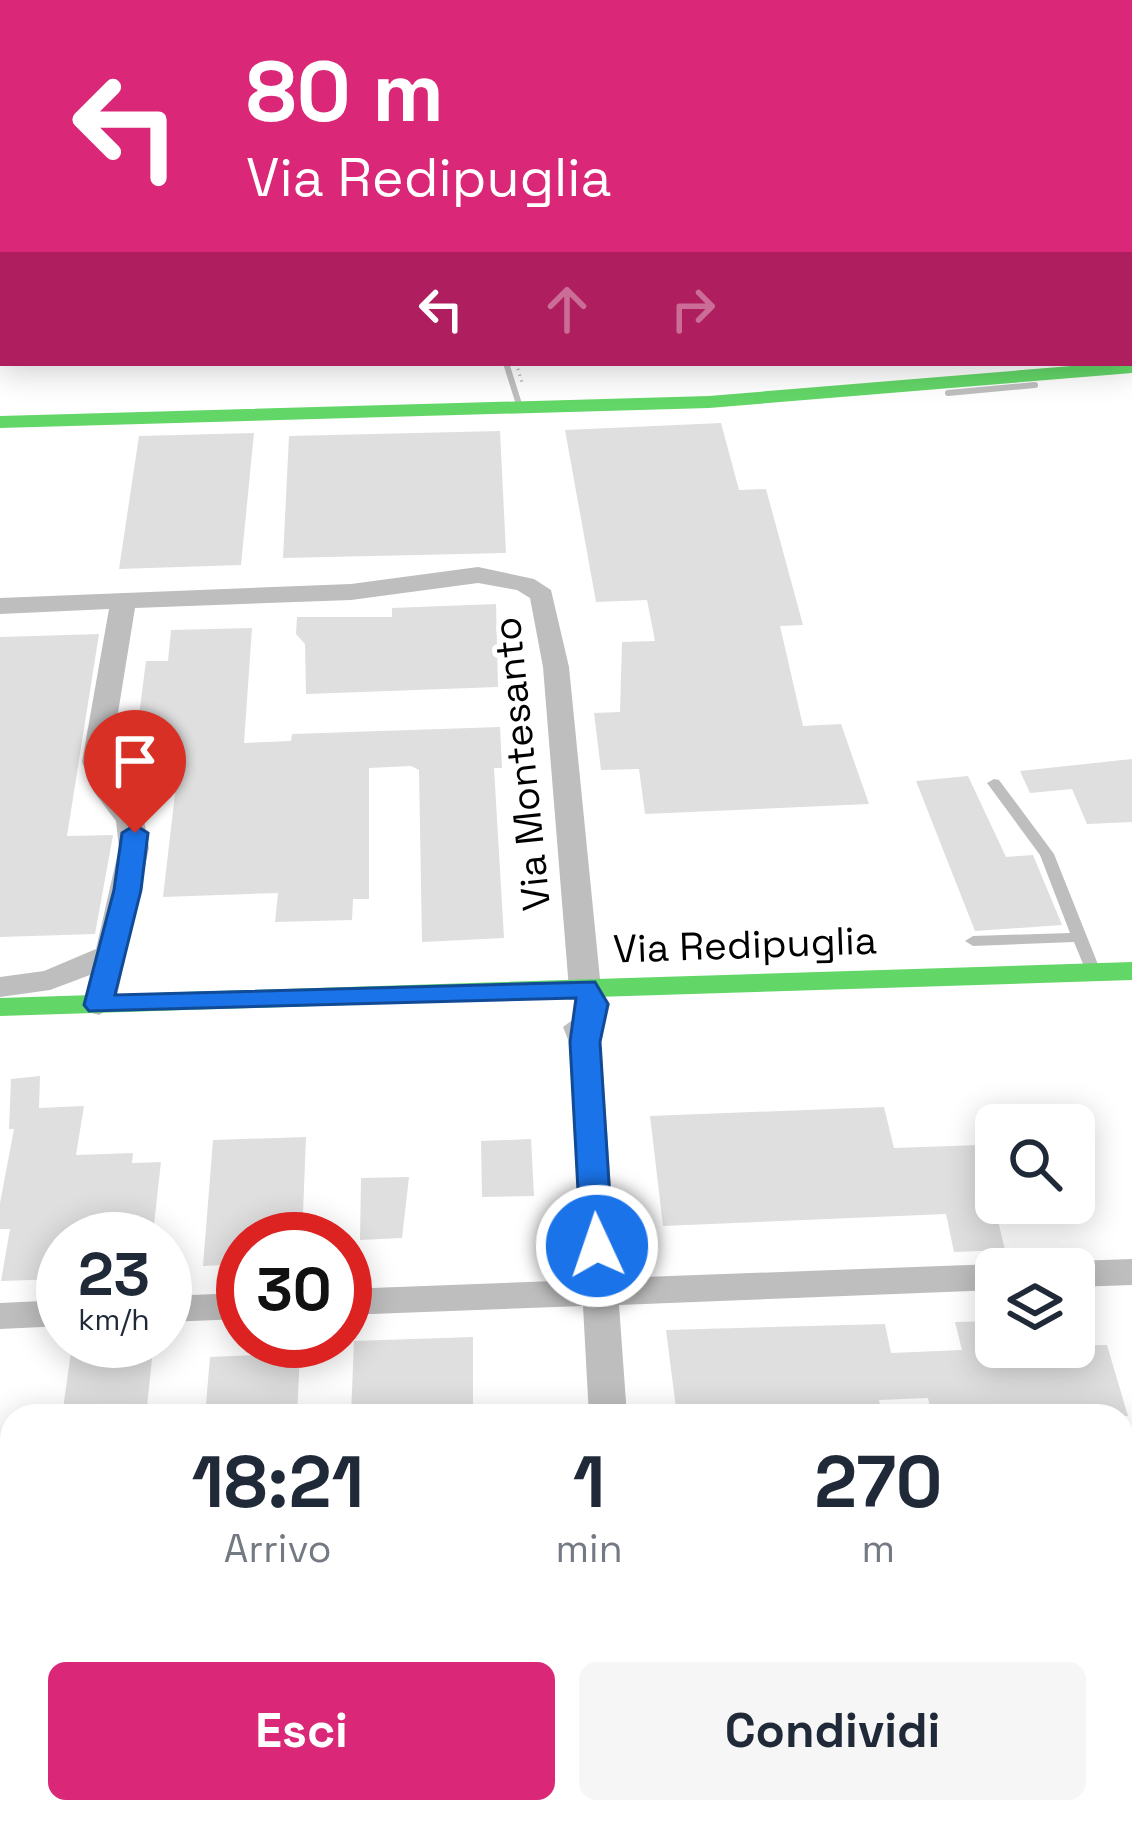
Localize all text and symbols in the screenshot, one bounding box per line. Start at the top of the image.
text: 80 m [246,38,444,146]
icon: left [48,48,204,204]
text: Via Redipuglia [246,143,612,212]
icon: left [408,276,474,342]
icon: ahead [534,276,600,342]
icon: right [660,276,726,342]
street label: Via Montesanto [482,615,561,913]
pin [84,710,186,833]
icon: arrive [102,728,168,794]
street label: Via Redipuglia [612,915,878,974]
map controls [975,1104,1095,1368]
button: search [975,1104,1095,1224]
position arrow [534,1183,660,1309]
speed limit sign: 30 [216,1212,372,1368]
text: 23 [78,1236,150,1313]
button: layers [975,1248,1095,1368]
text: km/h [78,1300,150,1339]
text: 18:21 [192,1436,364,1528]
text: 1 [573,1436,605,1528]
text: 270 [814,1436,942,1528]
text: Arrivo [224,1524,332,1573]
text: min [556,1524,623,1573]
text: m [862,1524,895,1573]
button: Esci [48,1662,555,1800]
button: Condividi [579,1662,1086,1800]

